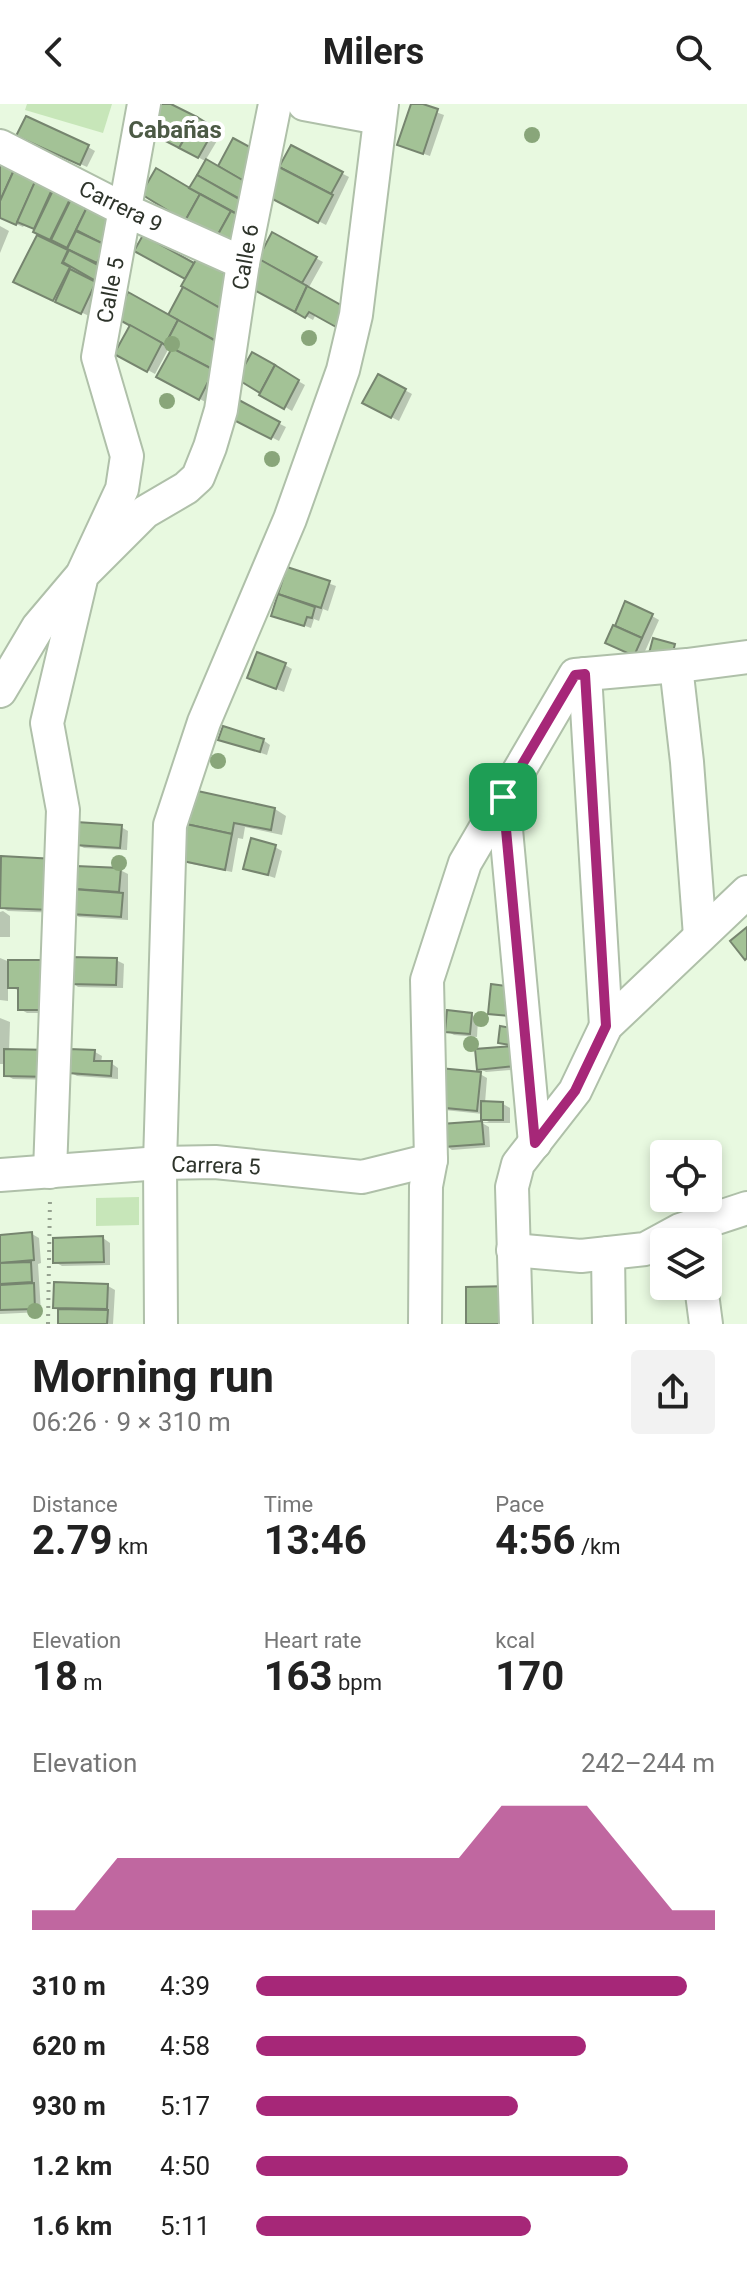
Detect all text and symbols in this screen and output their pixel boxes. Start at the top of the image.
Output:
icon: back [32,30,76,74]
icon: search [671,30,715,74]
text: Milers [323,31,424,73]
district label: Cabañas [128,116,222,144]
street label: Carrera 9 [75,176,166,237]
street label: Calle 6 [227,222,264,292]
street label: Calle 5 [92,255,129,325]
pin [469,763,537,831]
icon: arrive [481,775,525,819]
map controls [650,1140,722,1300]
button: locate [650,1140,722,1212]
street label: Carrera 5 [171,1151,261,1180]
button: layers [650,1228,722,1300]
button: share [631,1350,715,1434]
text: Morning run [32,1351,274,1403]
text: 06:26 · 9 × 310 m [32,1407,231,1437]
text: Distance [32,1492,118,1517]
text: Time [264,1492,313,1517]
text: Pace [495,1492,544,1517]
text: 2.79 [32,1517,112,1564]
text: 13:46 [264,1517,367,1564]
text: 4:56 [495,1517,575,1564]
text: km [112,1534,148,1559]
text: /km [575,1534,620,1559]
text: Elevation [32,1628,121,1653]
text: Heart rate [264,1628,362,1653]
text: kcal [495,1628,535,1653]
text: 18 [32,1653,78,1700]
text: 163 [264,1653,333,1700]
text: 170 [495,1653,564,1700]
text: m [78,1670,103,1695]
text: bpm [333,1670,382,1695]
text: Elevation [32,1748,137,1778]
text: 242–244 m [581,1748,715,1778]
text: 310 m [32,1971,106,2001]
text: 4:39 [160,1971,210,2001]
text: 620 m [32,2031,106,2061]
text: 4:58 [160,2031,210,2061]
text: 930 m [32,2091,106,2121]
text: 5:17 [160,2091,210,2121]
text: 1.2 km [32,2151,112,2181]
text: 4:50 [160,2151,210,2181]
text: 1.6 km [32,2211,112,2241]
text: 5:11 [160,2211,210,2241]

